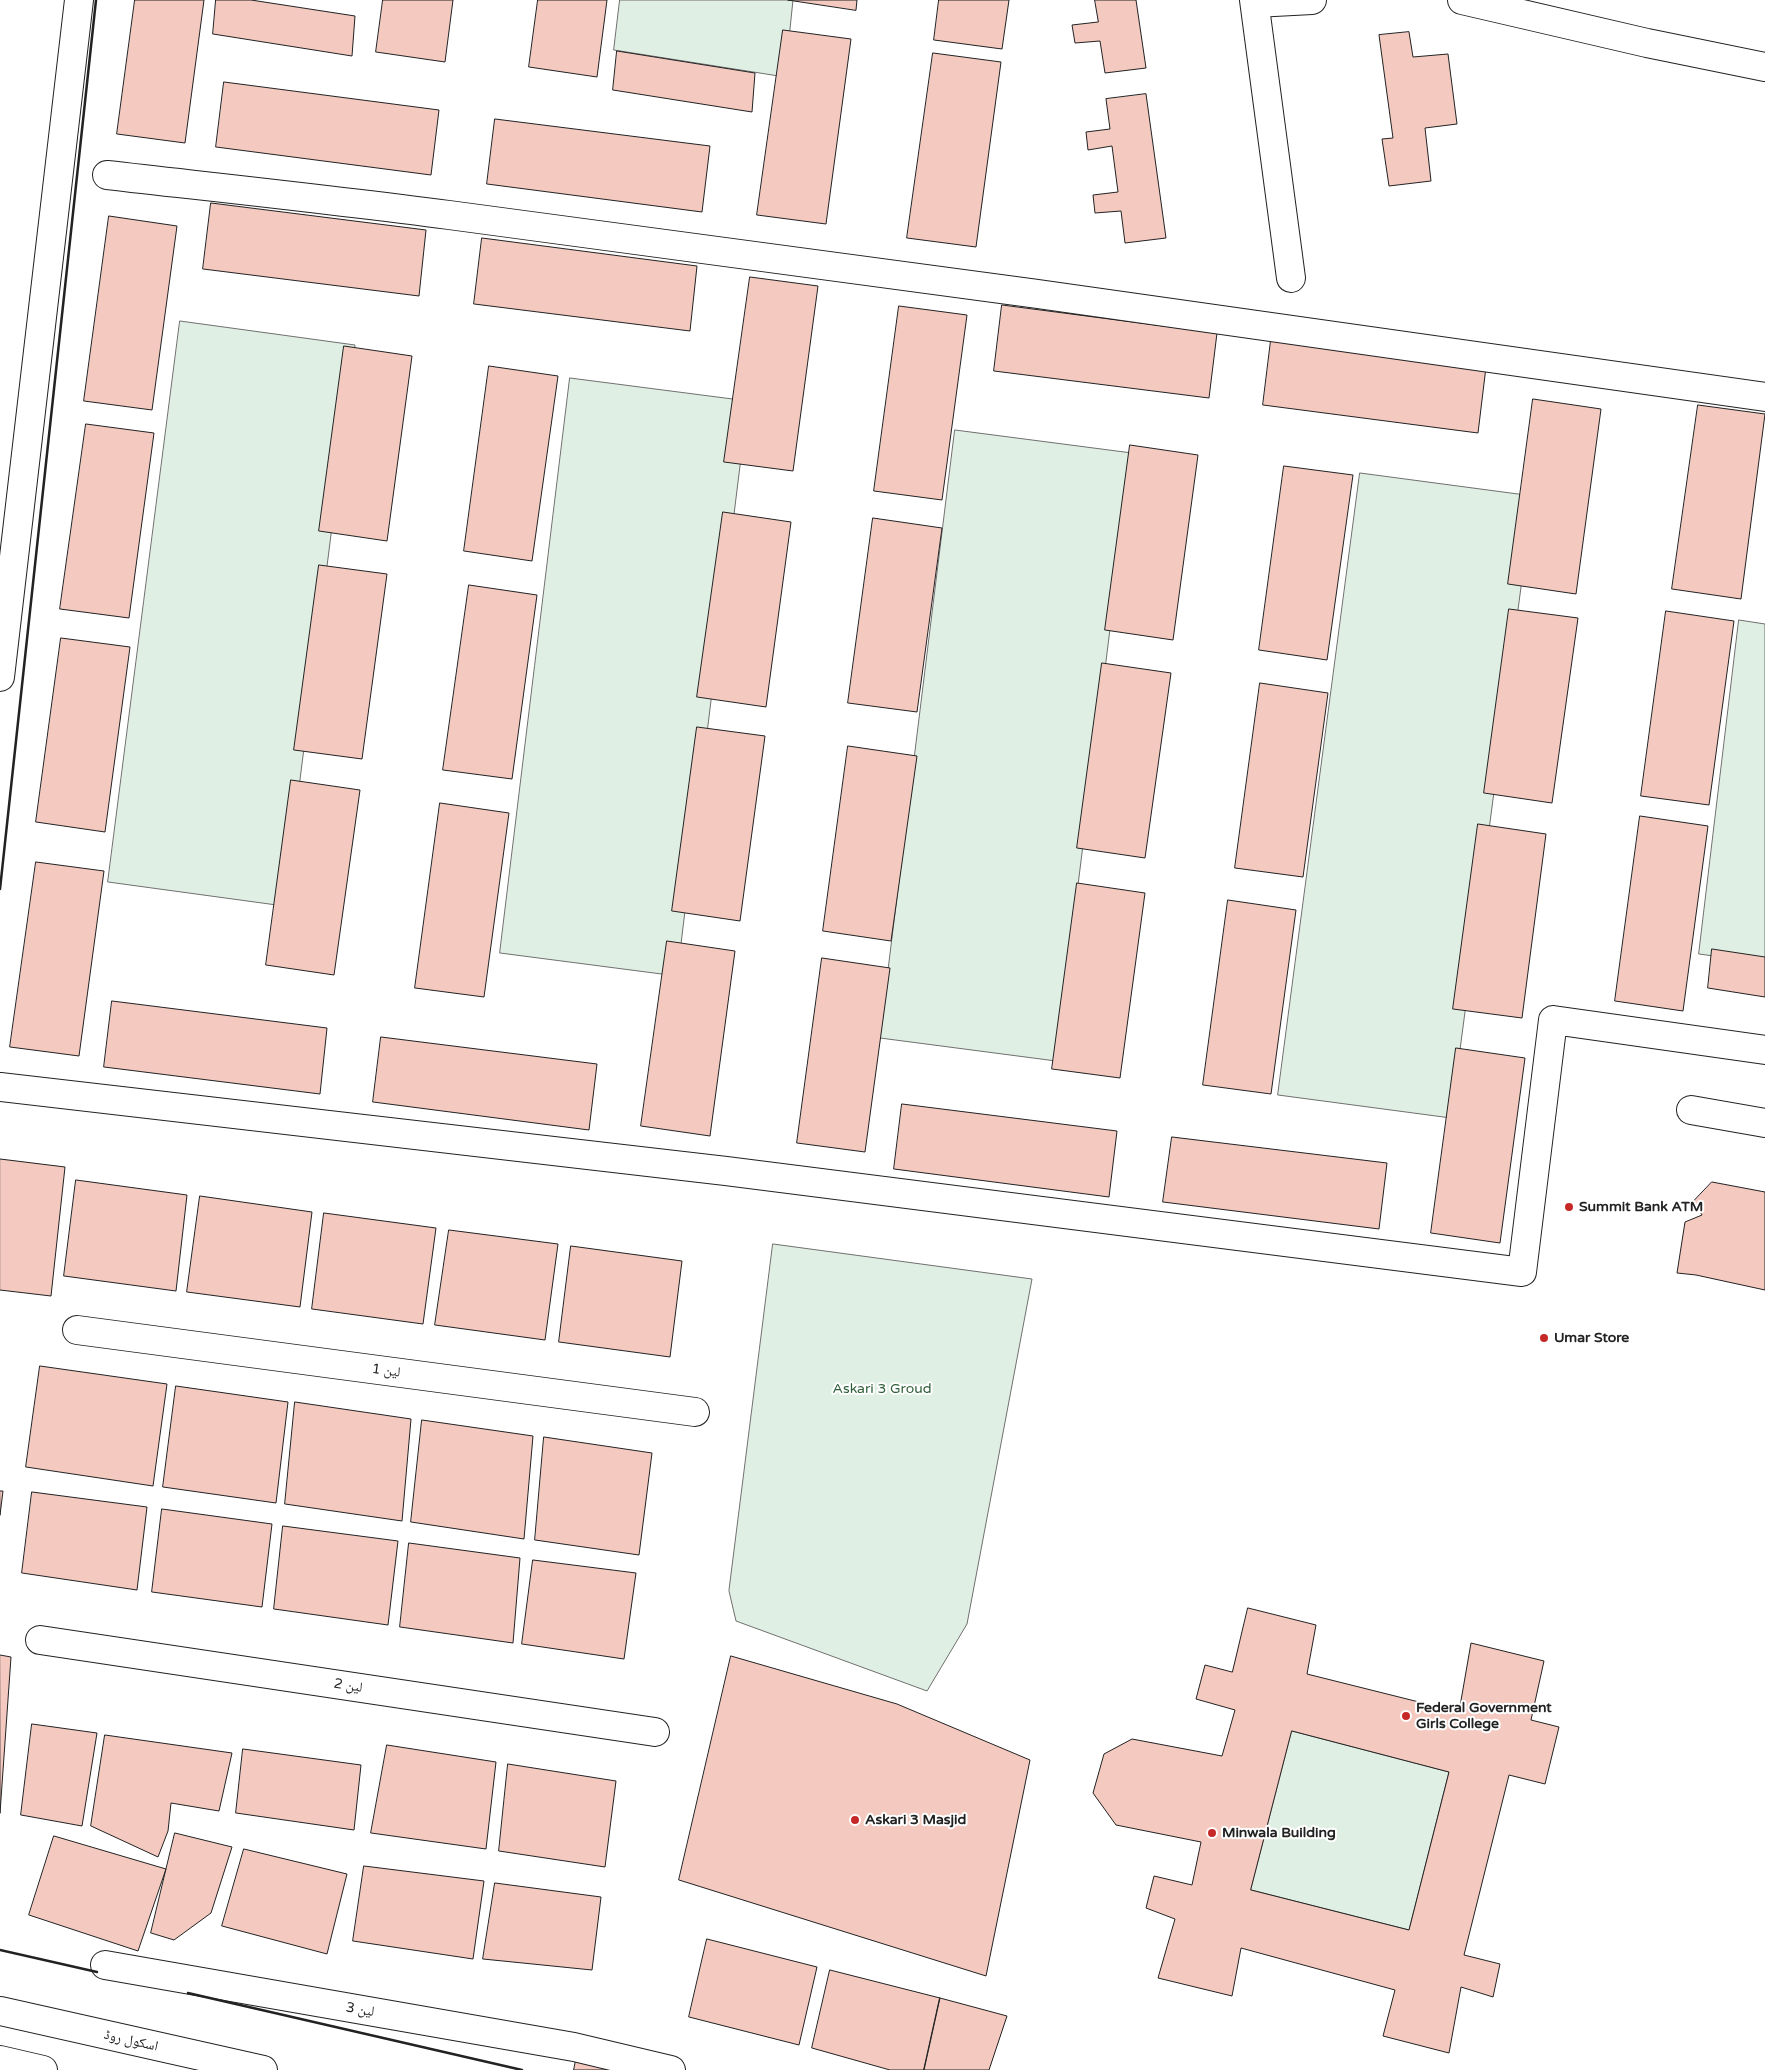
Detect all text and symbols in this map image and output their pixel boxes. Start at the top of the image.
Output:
place label: Summit Bank ATM [1579,1199,1703,1215]
marker: Summit Bank ATM [1563,1201,1575,1213]
place label: Umar Store [1554,1330,1629,1346]
marker: Umar Store [1538,1332,1550,1344]
street label: لین 1 [371,1361,401,1381]
park label: Askari 3 Groud [832,1381,932,1397]
street label: لین 2 [333,1675,363,1697]
place label: Federal Government Girls College [1416,1700,1552,1732]
marker: Federal Government Girls College [1400,1710,1412,1722]
place label: Askari 3 Masjid [865,1812,966,1828]
marker: Askari 3 Masjid [849,1814,861,1826]
place label: Minwala Building [1222,1825,1336,1841]
marker: Minwala Building [1206,1827,1218,1839]
street label: لین 3 [344,1999,376,2021]
street label: اسکول روڈ [102,2027,160,2055]

